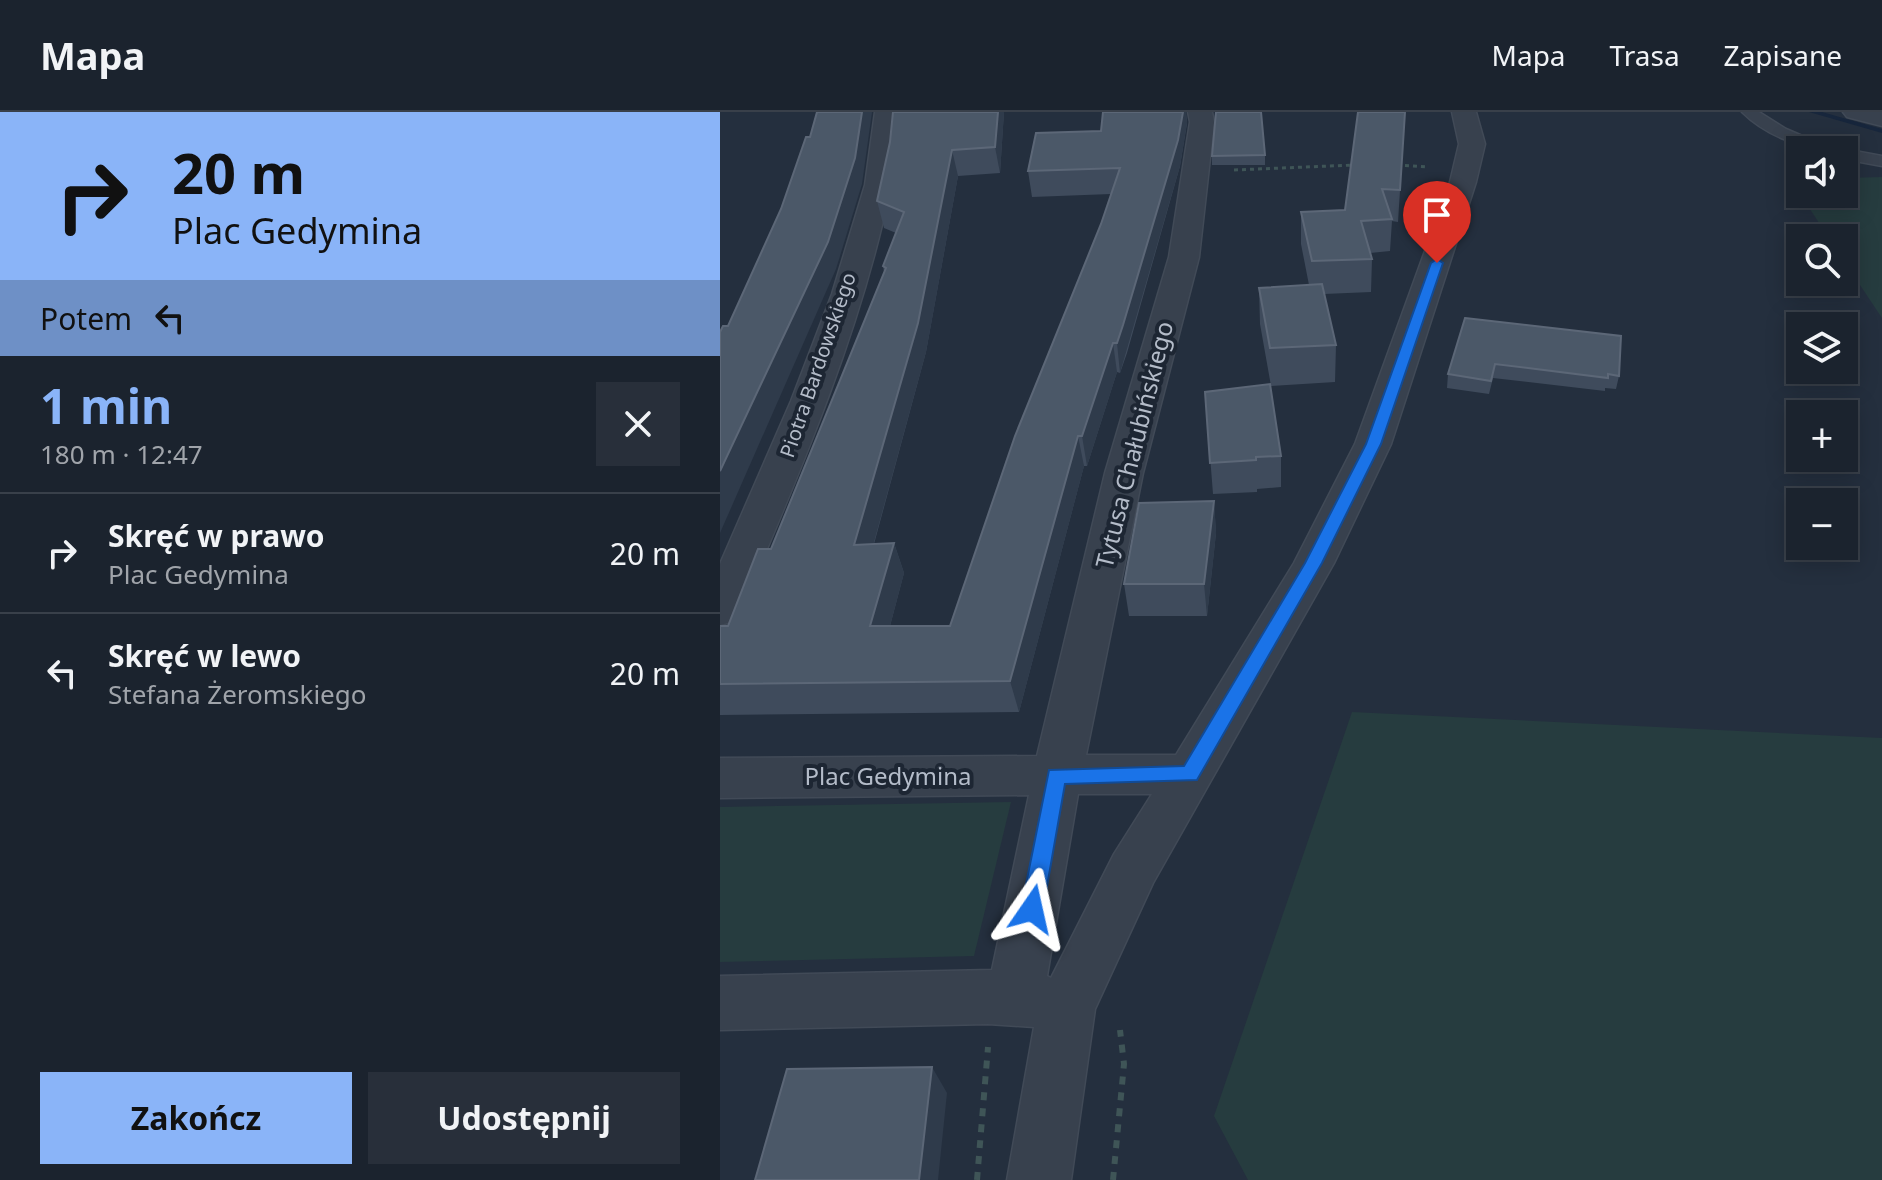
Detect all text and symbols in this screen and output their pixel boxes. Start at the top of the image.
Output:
text: Mapa [40,29,145,81]
text: Mapa [1492,36,1566,74]
text: Trasa [1610,36,1680,74]
text: Zapisane [1724,36,1842,74]
text: 20 m [172,134,305,210]
map controls [1786,136,1858,560]
button: sound [1786,136,1858,208]
icon: right [40,144,144,248]
pin [1403,181,1471,263]
icon: arrive [1415,193,1459,237]
text: Plac Gedymina [172,206,422,255]
button: search [1786,224,1858,296]
street label: Piotra Bardowskiego [773,269,862,461]
icon: left [148,296,192,340]
text: Potem [40,298,132,339]
button: layers [1786,312,1858,384]
street label: Tytusa Chałubińskiego [1087,318,1180,572]
text: 1 min [40,373,172,438]
button: close [596,382,680,466]
button: + [1786,400,1858,472]
text: 180 m · 12:47 [40,436,203,472]
button: − [1786,488,1858,560]
text: Skręć w prawo [108,515,325,556]
icon: right [40,531,84,575]
text: 20 m [610,533,680,574]
text: Plac Gedymina [108,556,289,592]
text: Skręć w lewo [108,635,301,676]
icon: left [40,651,84,695]
text: 20 m [610,653,680,694]
text: Stefana Żeromskiego [108,676,367,712]
street label: Plac Gedymina [805,759,971,792]
position arrow [990,867,1074,951]
button: Zakończ [40,1072,352,1164]
button: Udostępnij [368,1072,680,1164]

